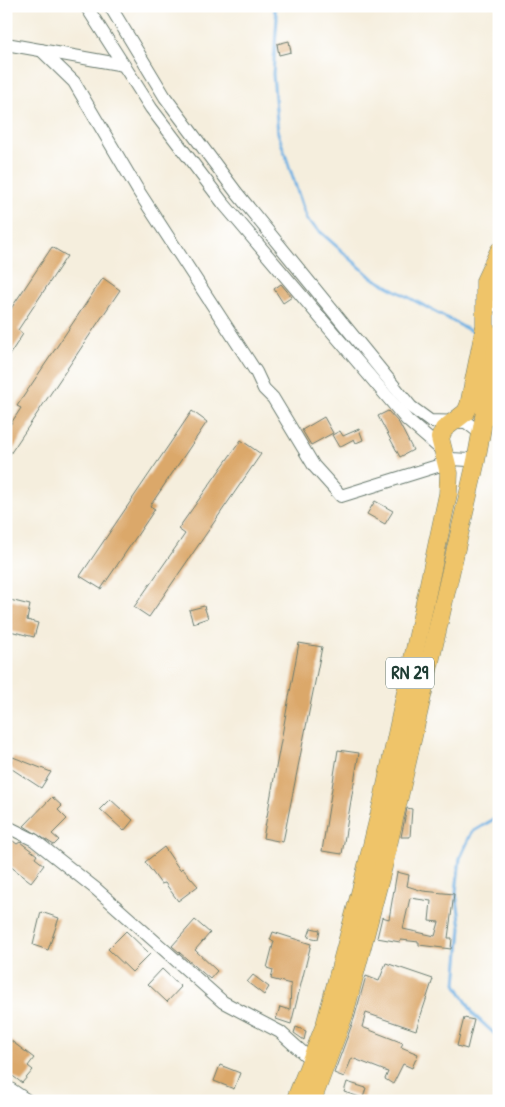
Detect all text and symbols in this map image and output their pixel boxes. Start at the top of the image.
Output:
road number: RN 29 [386,658,434,688]

